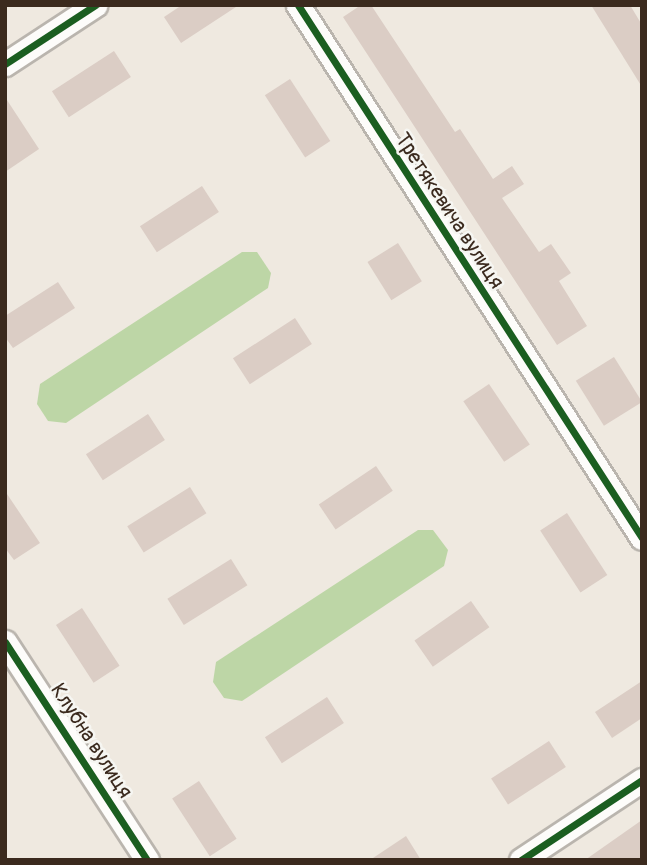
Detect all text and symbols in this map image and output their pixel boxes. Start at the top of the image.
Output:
street label: Третякевича вулиця [389,128,509,294]
street label: Клубна вулиця [45,679,137,803]

